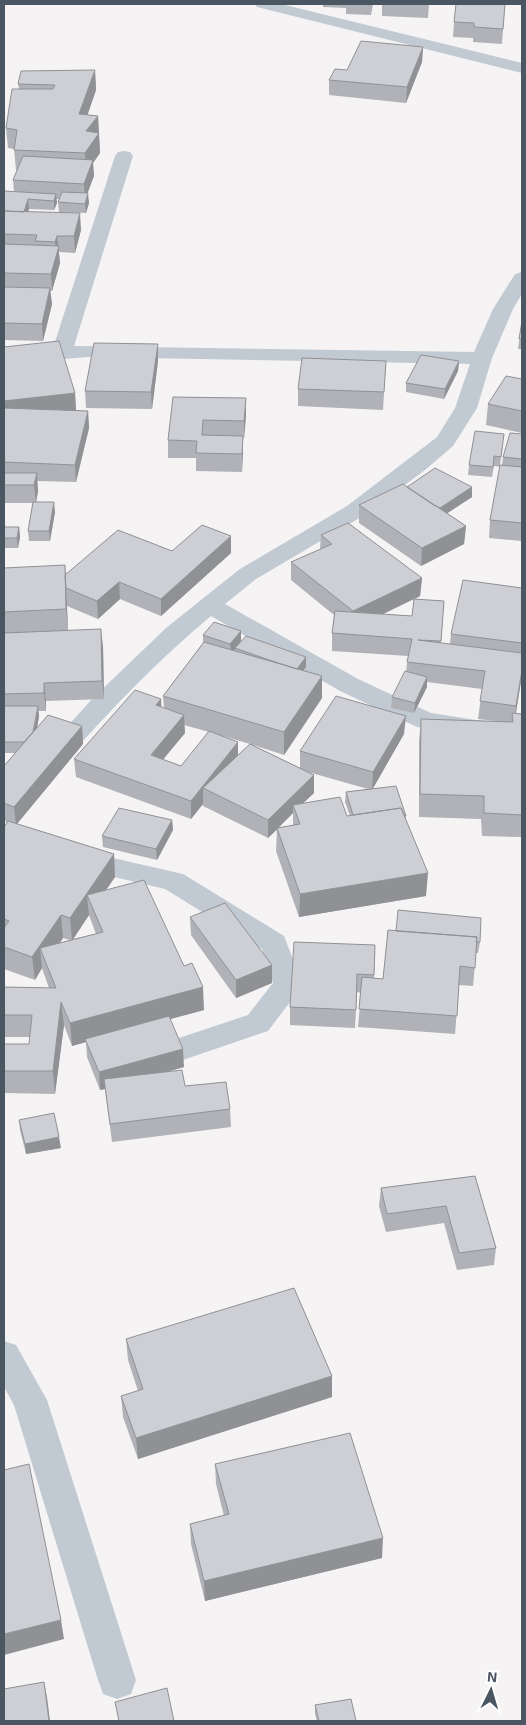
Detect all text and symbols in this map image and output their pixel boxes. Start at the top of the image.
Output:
north arrow [466,1665,516,1715]
text: N [486,1668,498,1685]

